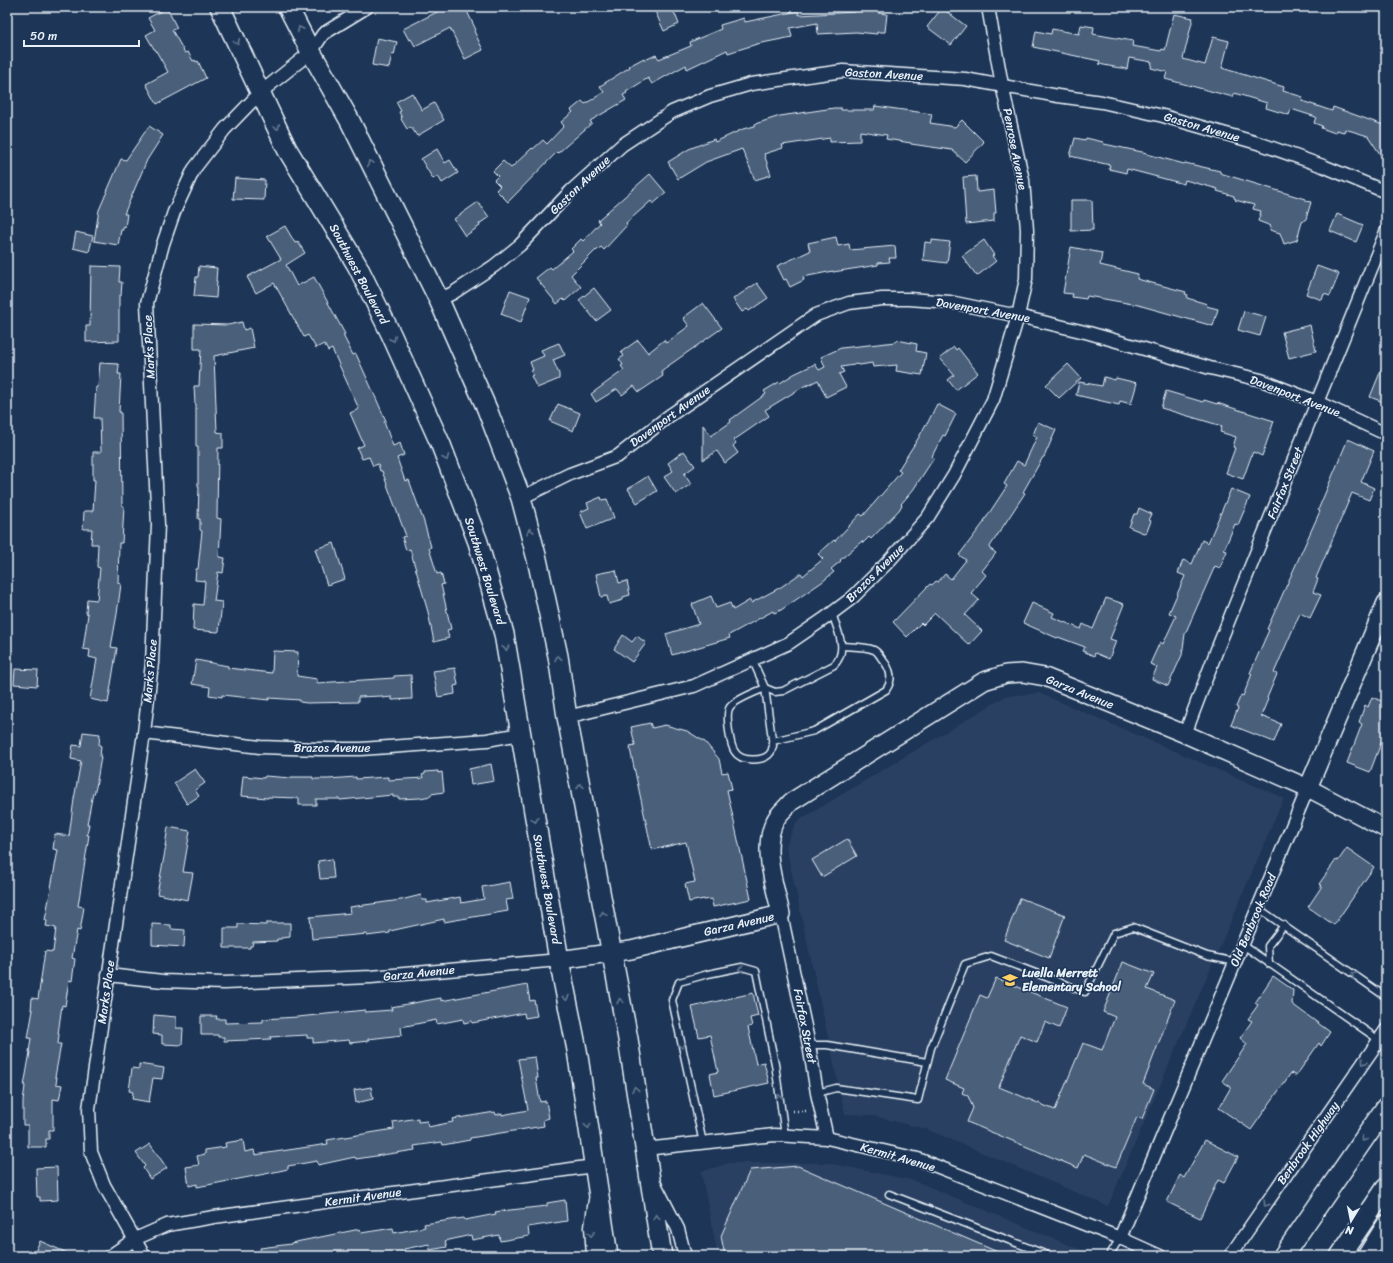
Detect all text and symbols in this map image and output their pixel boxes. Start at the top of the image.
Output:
scale bar [24,22,139,48]
text: 50 m [30,25,57,47]
one-way arrow [297,26,305,34]
one-way arrow [232,38,240,45]
street label: Gaston Avenue [844,61,924,87]
street label: Penrose Avenue [996,106,1034,192]
street label: Gaston Avenue [1161,106,1243,148]
one-way arrow [272,123,280,130]
street label: Gaston Avenue [544,150,616,220]
one-way arrow [368,159,375,167]
street label: Southwest Boulevard [323,220,395,329]
street label: Davenport Avenue [934,291,1032,329]
street label: Marks Place [136,315,162,379]
one-way arrow [388,335,396,343]
street label: Davenport Avenue [1247,369,1344,423]
street label: Davenport Avenue [625,379,715,453]
street label: Fairfax Street [1261,442,1310,522]
one-way arrow [442,454,450,461]
street label: Southwest Boulevard [458,514,512,628]
one-way arrow [526,528,535,535]
street label: Brazos Avenue [840,538,910,608]
street label: Marks Place [136,638,164,704]
one-way arrow [501,645,510,651]
one-way arrow [554,655,563,661]
street label: Garza Avenue [1043,668,1117,716]
street label: Brazos Avenue [294,737,370,759]
one-way arrow [576,783,584,790]
one-way arrow [530,817,539,823]
street label: Southwest Boulevard [526,832,568,947]
street label: Old Benbrook Road [1223,868,1283,970]
street label: Garza Avenue [702,905,776,943]
one-way arrow [600,911,608,917]
street label: Garza Avenue [382,958,456,988]
street label: Marks Place [91,959,121,1025]
place label: Luella Merrett Elementary School [1022,962,1122,998]
one-way arrow [738,965,744,973]
school or university icon: Luella Merrett Elementary School [1001,971,1019,989]
one-way arrow [1351,972,1358,979]
street label: Fairfax Street [787,987,823,1067]
one-way arrow [562,995,570,1001]
one-way arrow [616,998,625,1004]
one-way arrow [678,1043,686,1049]
one-way arrow [1362,1058,1369,1065]
one-way arrow [631,1086,640,1092]
one-way arrow [775,1094,784,1100]
street label: Benbrook Highway [1271,1096,1345,1189]
one-way arrow [583,1123,592,1129]
one-way arrow [1361,1135,1369,1142]
street label: Kermit Avenue [858,1136,938,1178]
street label: Kermit Avenue [323,1181,403,1213]
one-way arrow [1263,1200,1271,1207]
north arrow [1331,1201,1371,1241]
one-way arrow [652,1214,661,1221]
text: N [1344,1220,1356,1241]
one-way arrow [587,1231,596,1237]

